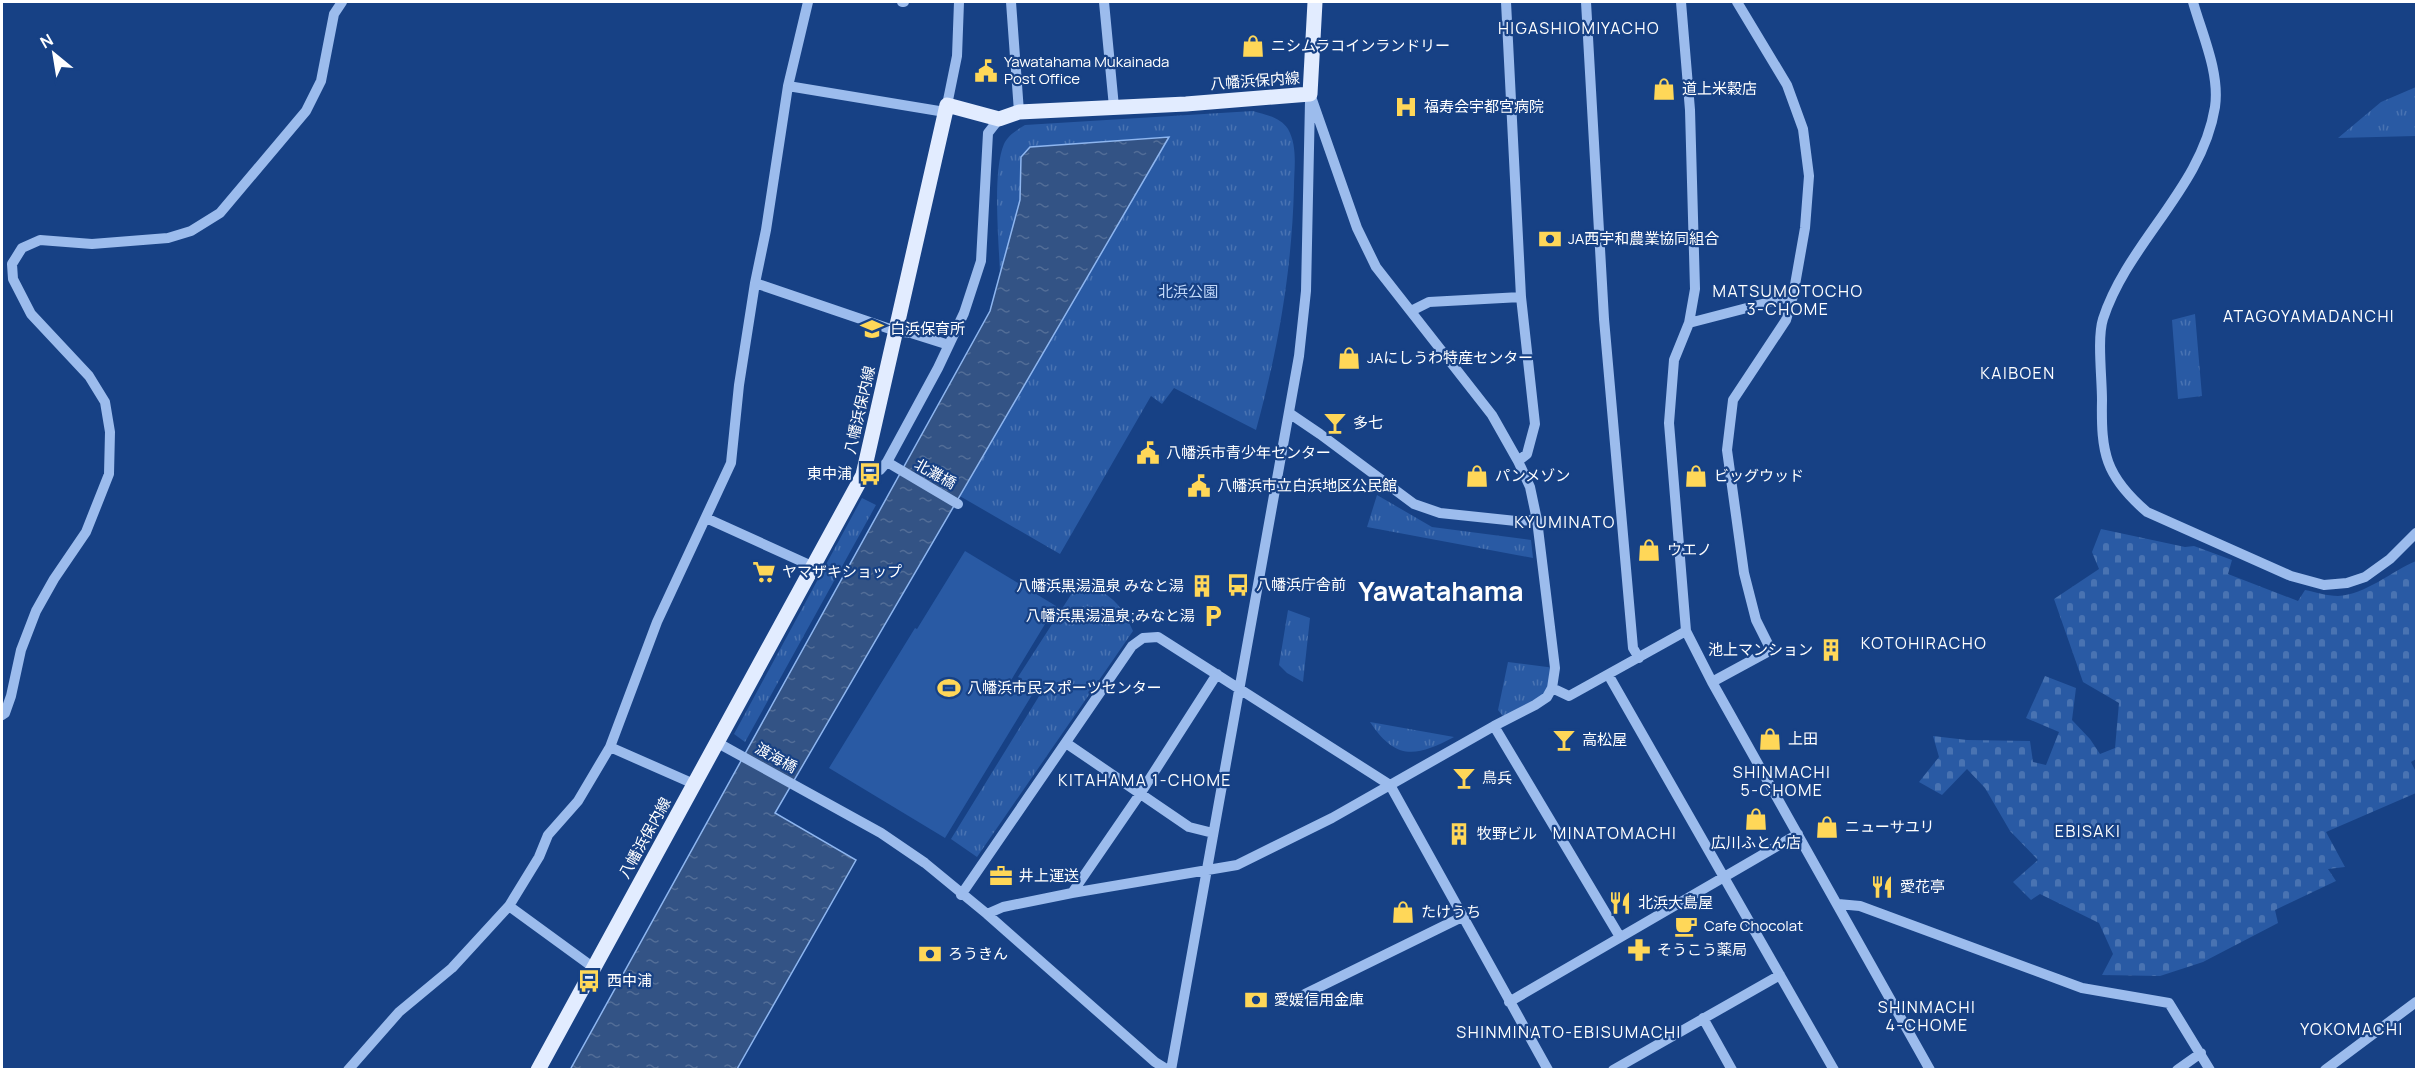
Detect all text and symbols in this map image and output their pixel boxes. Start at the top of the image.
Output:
district label: HIGASHIOMIYACHO [1498,17,1660,39]
north arrow [24,24,84,84]
text: N [36,29,57,53]
shop icon: ニシムラコインランドリー [1240,33,1266,59]
place label: ニシムラコインランドリー [1271,35,1450,56]
place label: Yawatahama Mukainada Post Office [1004,51,1169,89]
public building icon: Yawatahama Mukainada Post Office [973,58,999,84]
street label: 八幡浜保内線 [1209,67,1301,94]
shop icon: 道上米穀店 [1651,76,1677,102]
place label: 道上米穀店 [1682,78,1757,99]
hospital icon: 福寿会宇都宮病院 [1393,94,1419,120]
place label: 福寿会宇都宮病院 [1424,96,1544,117]
bank icon: JA西宇和農業協同組合 [1537,226,1563,252]
place label: JA西宇和農業協同組合 [1568,228,1719,249]
district label: MATSUMOTOCHO 3-CHOME [1712,280,1864,320]
park label: 北浜公園 [1158,281,1218,302]
district label: ATAGOYAMADANCHI [2223,305,2395,327]
school or university icon: 白浜保育所 [859,316,885,342]
place label: 白浜保育所 [890,318,965,339]
shop icon: JAにしうわ特産センター [1336,345,1362,371]
place label: JAにしうわ特産センター [1367,347,1533,368]
district label: KAIBOEN [1980,362,2056,384]
street label: 八幡浜保内線 [839,364,880,456]
bar icon: 多七 [1322,410,1348,436]
place label: 多七 [1353,412,1383,433]
public building icon: 八幡浜市青少年センター [1135,440,1161,466]
place label: 八幡浜市青少年センター [1166,442,1331,463]
street label: 北灘橋 [910,453,960,494]
bus stop icon: 東中浦 [857,461,883,487]
place label: 東中浦 [807,463,852,484]
shop icon: パンメゾン [1464,463,1490,489]
shop icon: ビッグウッド [1683,463,1709,489]
place label: パンメゾン [1495,465,1570,486]
place label: ビッグウッド [1714,465,1804,486]
public building icon: 八幡浜市立白浜地区公民館 [1186,473,1212,499]
place label: 八幡浜市立白浜地区公民館 [1217,475,1397,496]
district label: KYUMINATO [1514,511,1616,533]
shop icon: ウエノ [1636,537,1662,563]
place label: ウエノ [1667,539,1712,560]
supermarket icon: ヤマザキショップ [751,559,777,585]
place label: ヤマザキショップ [782,561,902,582]
bus stop icon: 八幡浜庁舎前 [1225,572,1251,598]
district label: Yawatahama [1358,572,1524,609]
building icon: 八幡浜黒湯温泉 みなと湯 [1189,573,1215,599]
place label: 八幡浜庁舎前 [1256,574,1346,595]
place label: 八幡浜黒湯温泉 みなと湯 [1016,575,1184,596]
parking icon: 八幡浜黒湯温泉;みなと湯 [1200,603,1226,629]
place label: 八幡浜黒湯温泉;みなと湯 [1025,605,1195,626]
district label: KOTOHIRACHO [1861,632,1987,654]
building icon: 池上マンション [1818,637,1844,663]
place label: 池上マンション [1708,639,1813,660]
sports icon: 八幡浜市民スポーツセンター [936,675,962,701]
place label: 八幡浜市民スポーツセンター [967,677,1162,698]
shop icon: 上田 [1757,726,1783,752]
bar icon: 高松屋 [1551,727,1577,753]
place label: 上田 [1788,728,1818,749]
place label: 高松屋 [1582,729,1627,750]
street label: 渡海橋 [751,737,801,778]
district label: SHINMACHI 5-CHOME [1733,761,1831,801]
bar icon: 鳥兵 [1451,765,1477,791]
place label: 鳥兵 [1482,767,1512,788]
district label: KITAHAMA 1-CHOME [1058,769,1232,791]
street label: 八幡浜保内線 [614,793,676,882]
shop icon: 広川ふとん店 [1743,806,1769,832]
shop icon: ニューサユリ [1814,814,1840,840]
place label: ニューサユリ [1845,816,1935,837]
district label: EBISAKI [2055,820,2121,842]
building icon: 牧野ビル [1446,821,1472,847]
district label: MINATOMACHI [1553,822,1677,844]
place label: 牧野ビル [1477,823,1537,844]
place label: 広川ふとん店 [1711,832,1801,853]
office icon: 井上運送 [988,863,1014,889]
place label: 井上運送 [1019,865,1079,886]
restaurant icon: 愛花亭 [1869,874,1895,900]
place label: 愛花亭 [1900,876,1945,897]
restaurant icon: 北浜大島屋 [1607,890,1633,916]
place label: 北浜大島屋 [1638,892,1713,913]
shop icon: たけうち [1390,899,1416,925]
place label: たけうち [1421,901,1481,922]
cafe icon: Cafe Chocolat [1673,913,1699,939]
place label: Cafe Chocolat [1704,915,1803,936]
pharmacy icon: そうこう薬局 [1626,937,1652,963]
place label: そうこう薬局 [1657,939,1747,960]
bank icon: ろうきん [917,941,943,967]
place label: ろうきん [948,943,1008,964]
bus stop icon: 西中浦 [576,968,602,994]
place label: 西中浦 [607,970,652,991]
bank icon: 愛媛信用金庫 [1243,987,1269,1013]
place label: 愛媛信用金庫 [1274,989,1364,1010]
district label: SHINMACHI 4-CHOME [1878,996,1976,1036]
district label: YOKOMACHI [2300,1018,2404,1040]
district label: SHINMINATO-EBISUMACHI [1456,1021,1682,1043]

